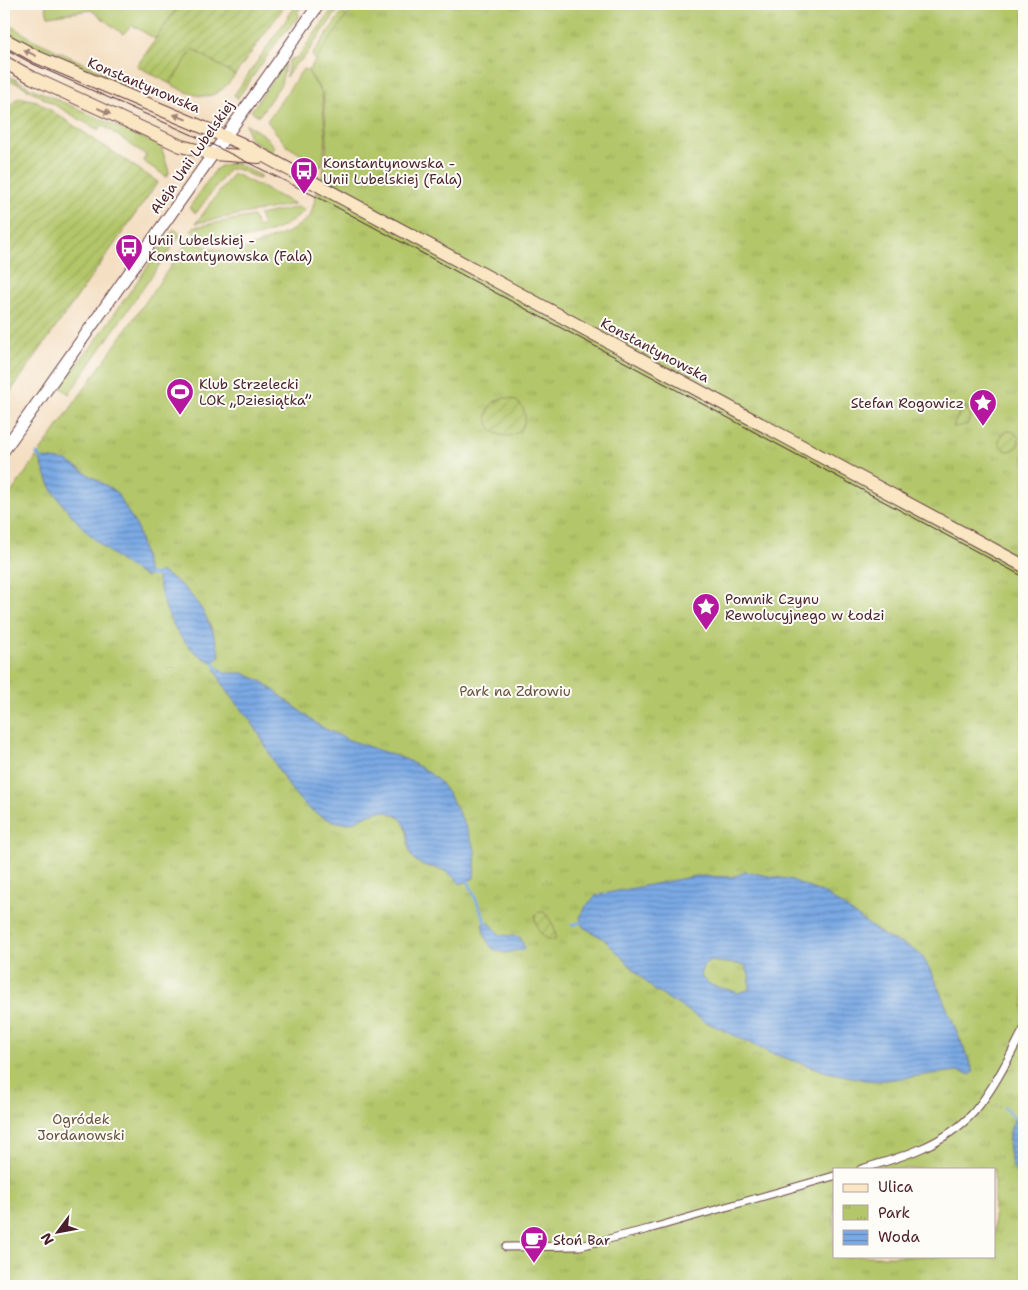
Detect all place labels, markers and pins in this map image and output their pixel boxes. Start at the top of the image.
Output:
place label: Konstantynowska - Unii Lubelskiej (Fala) [323,154,462,188]
bus stop icon: Konstantynowska - Unii Lubelskiej (Fala) [289,156,319,195]
place label: Unii Lubelskiej - Konstantynowska (Fala) [148,231,312,265]
bus stop icon: Unii Lubelskiej - Konstantynowska (Fala) [114,233,144,272]
place label: Klub Strzelecki LOK „Dziesiątka” [199,375,311,409]
sports icon: Klub Strzelecki LOK „Dziesiątka” [165,377,195,416]
place icon: Stefan Rogowicz [968,388,998,427]
place label: Stefan Rogowicz [851,394,964,412]
place label: Pomnik Czynu Rewolucyjnego w Łodzi [725,590,884,624]
place icon: Pomnik Czynu Rewolucyjnego w Łodzi [691,592,721,631]
cafe icon: Słoń Bar [519,1225,549,1264]
place label: Słoń Bar [553,1231,611,1249]

